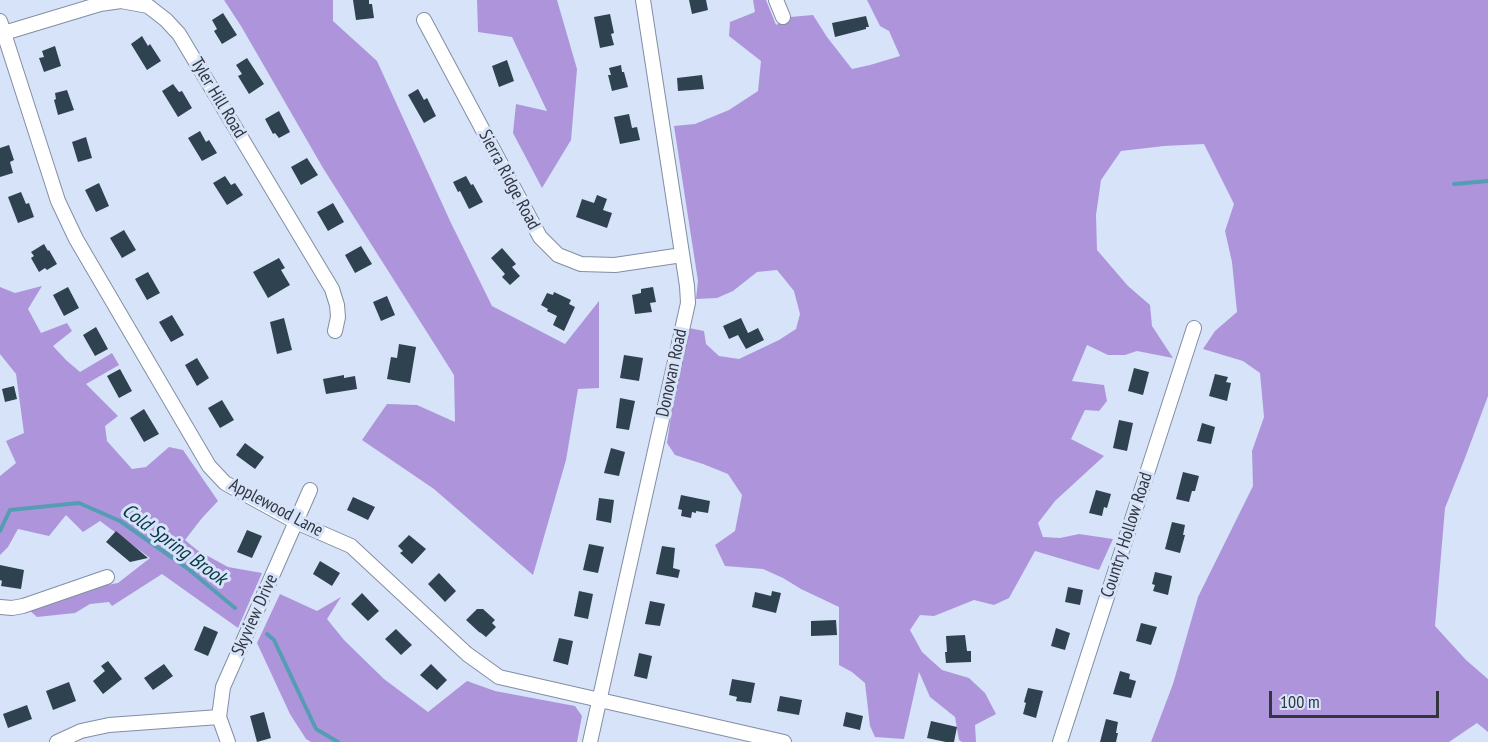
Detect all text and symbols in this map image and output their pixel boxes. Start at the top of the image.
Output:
street label: Tyler Hill Road [186,54,250,142]
street label: Sierra Ridge Road [474,126,544,234]
street label: Donovan Road [652,327,692,419]
street label: Country Hollow Road [1097,470,1157,600]
street label: Applewood Lane [225,474,327,542]
water label: Cold Spring Brook [117,499,231,591]
street label: Skyview Drive [227,571,283,659]
scale bar [1272,679,1442,717]
text: 100 m [1280,690,1320,713]

